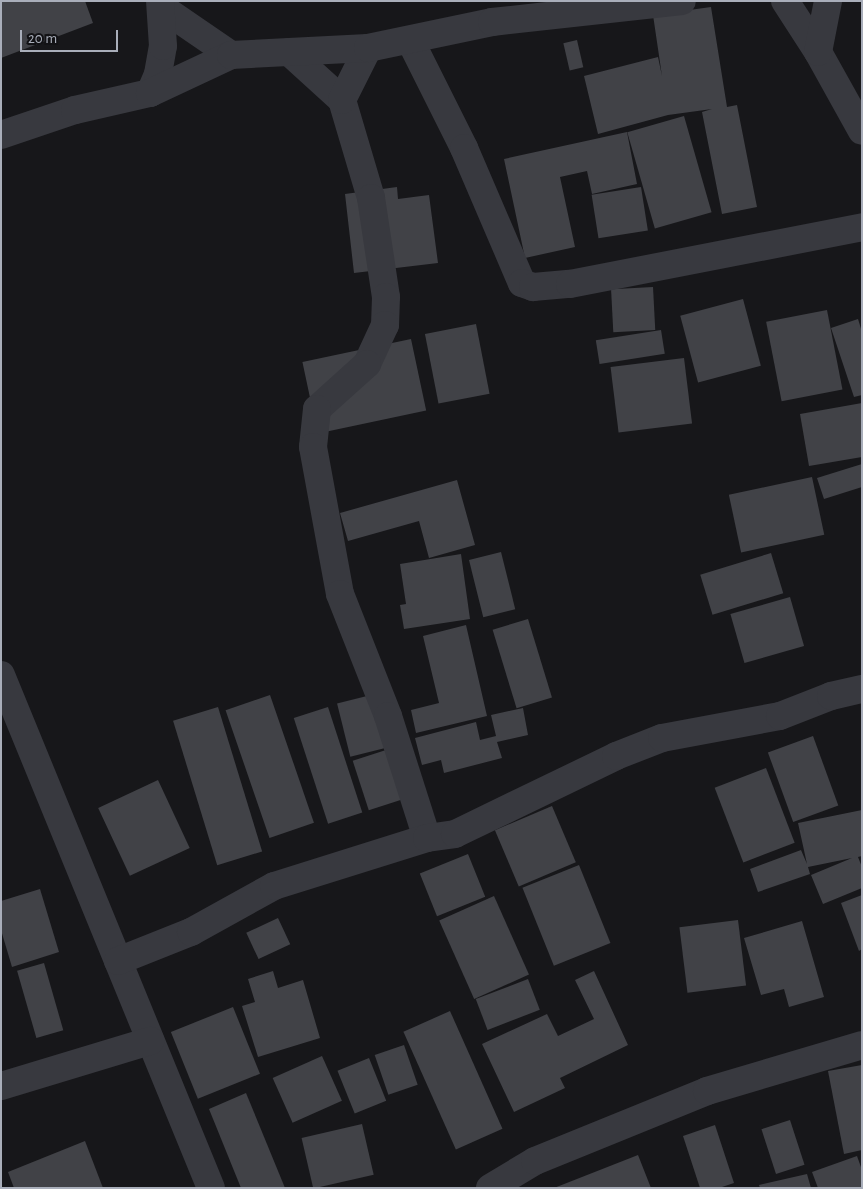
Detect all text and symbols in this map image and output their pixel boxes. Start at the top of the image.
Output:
scale bar [22,20,120,52]
text: 20 m [28,31,57,46]

